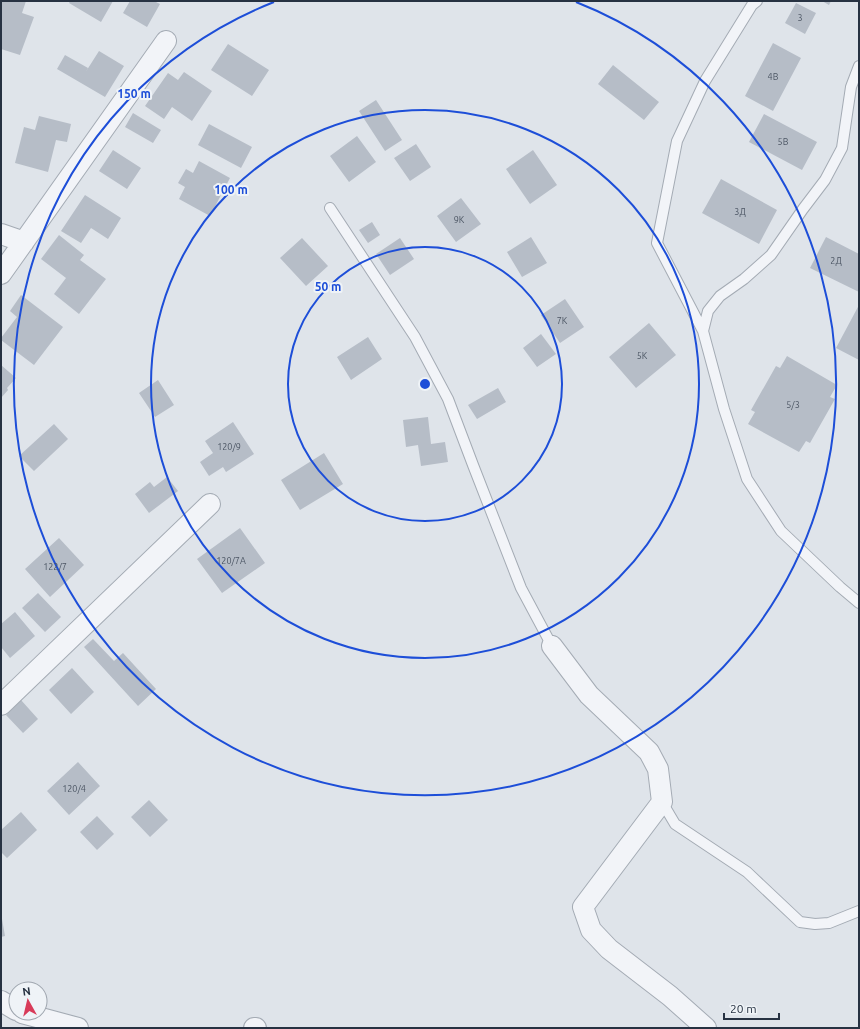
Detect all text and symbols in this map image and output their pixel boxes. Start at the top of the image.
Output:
house number: 3 [797,13,803,23]
house number: 4В [768,72,779,82]
text: 150 m [117,87,151,100]
house number: 5В [778,137,789,147]
text: 100 m [214,183,248,196]
house number: 3Д [734,207,746,217]
house number: 9К [454,215,465,225]
house number: 2Д [830,256,842,266]
text: 50 m [315,280,341,293]
house number: 7К [557,316,568,326]
house number: 5К [637,351,648,361]
centre of rings [418,377,432,391]
house number: 5/3 [786,400,800,410]
house number: 120/9 [217,442,241,452]
house number: 120/7А [216,556,246,566]
house number: 122/7 [43,562,67,572]
house number: 120/4 [62,784,86,794]
north arrow [8,981,48,1021]
text: N [22,985,32,998]
scale bar [724,995,779,1021]
text: 20 m [730,1002,757,1015]

